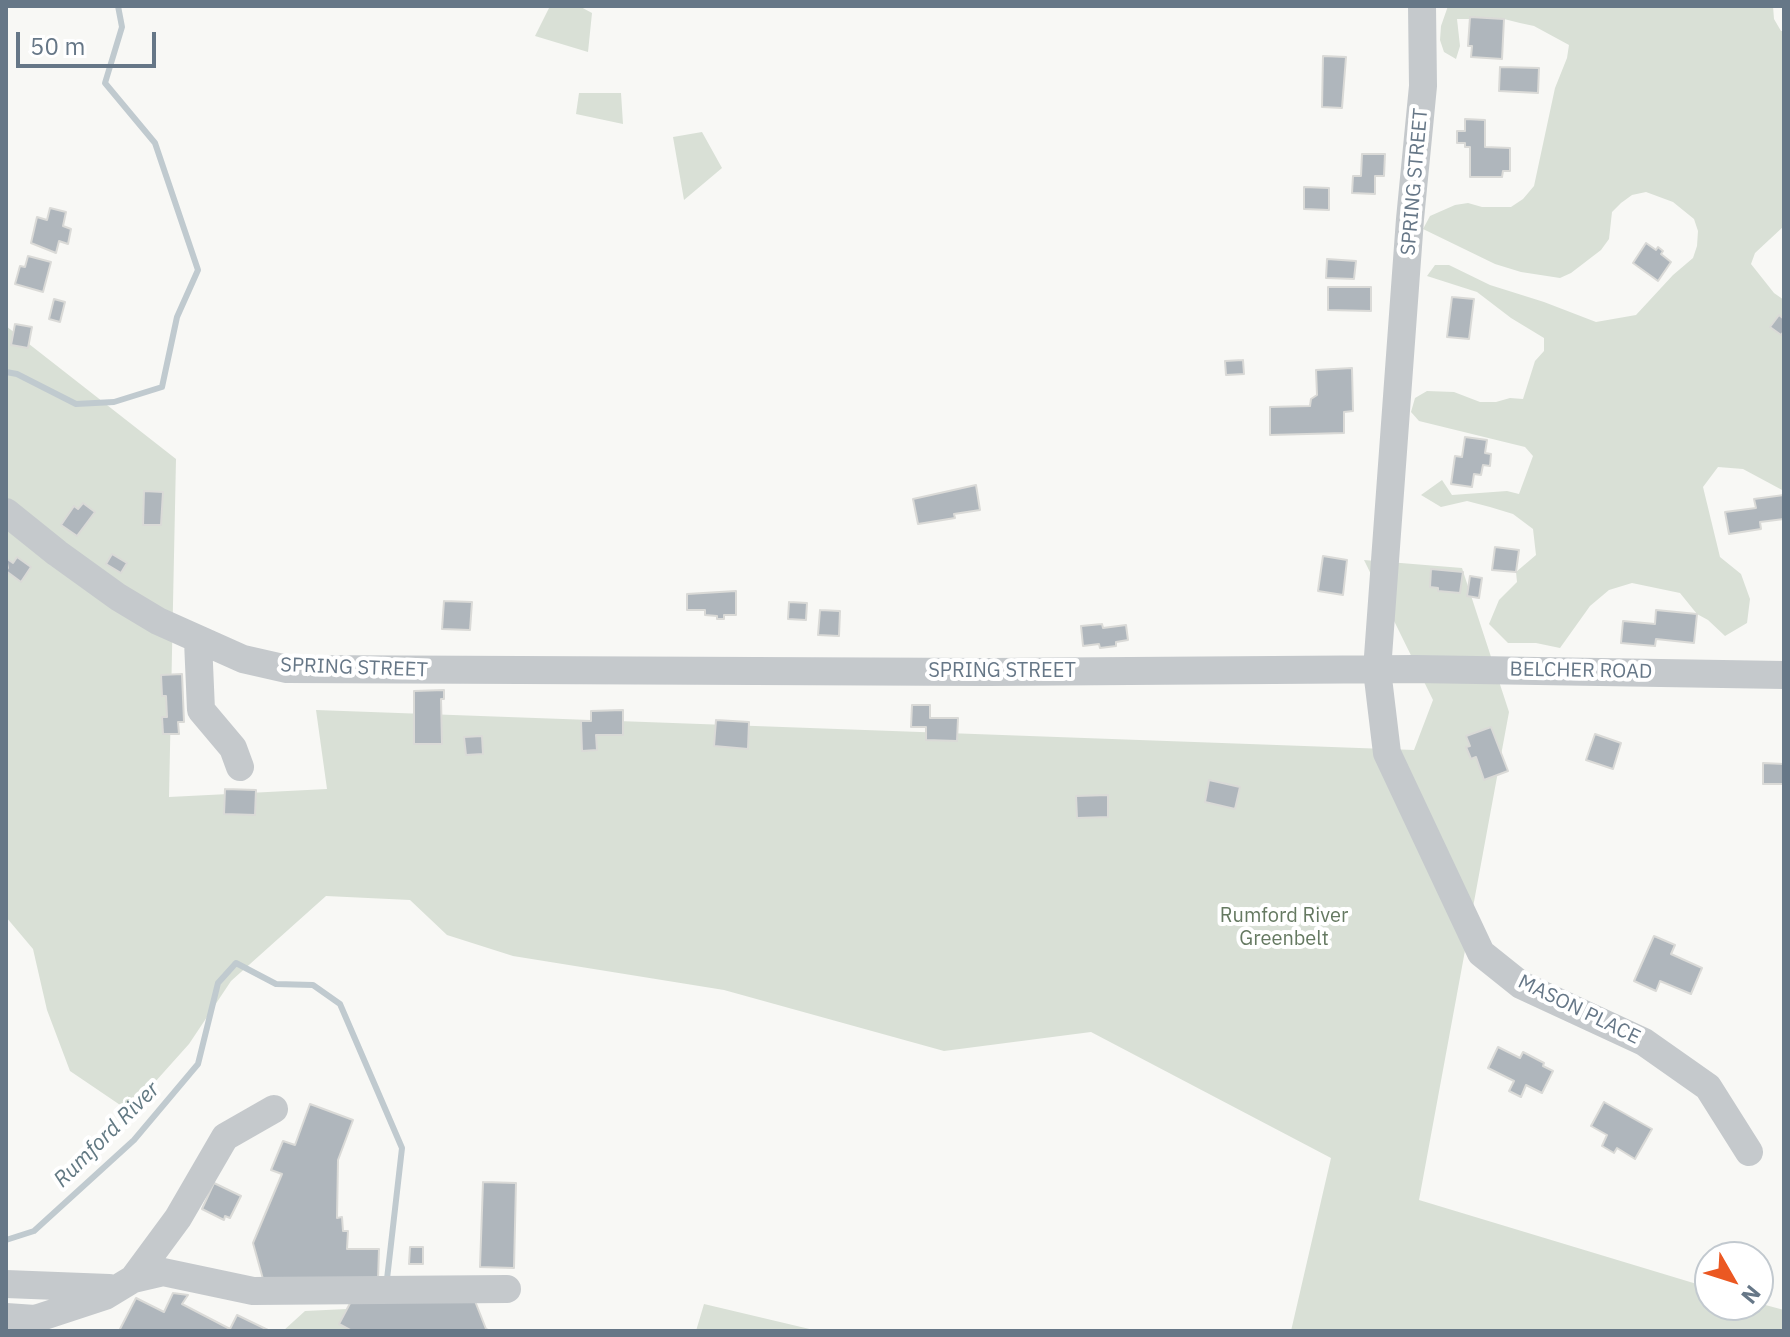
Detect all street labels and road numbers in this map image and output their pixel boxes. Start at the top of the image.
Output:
street label: SPRING STREET [1397,107,1433,257]
street label: SPRING STREET [280,653,428,683]
street label: BELCHER ROAD [1510,658,1652,684]
street label: SPRING STREET [928,659,1076,683]
street label: MASON PLACE [1514,970,1644,1050]

